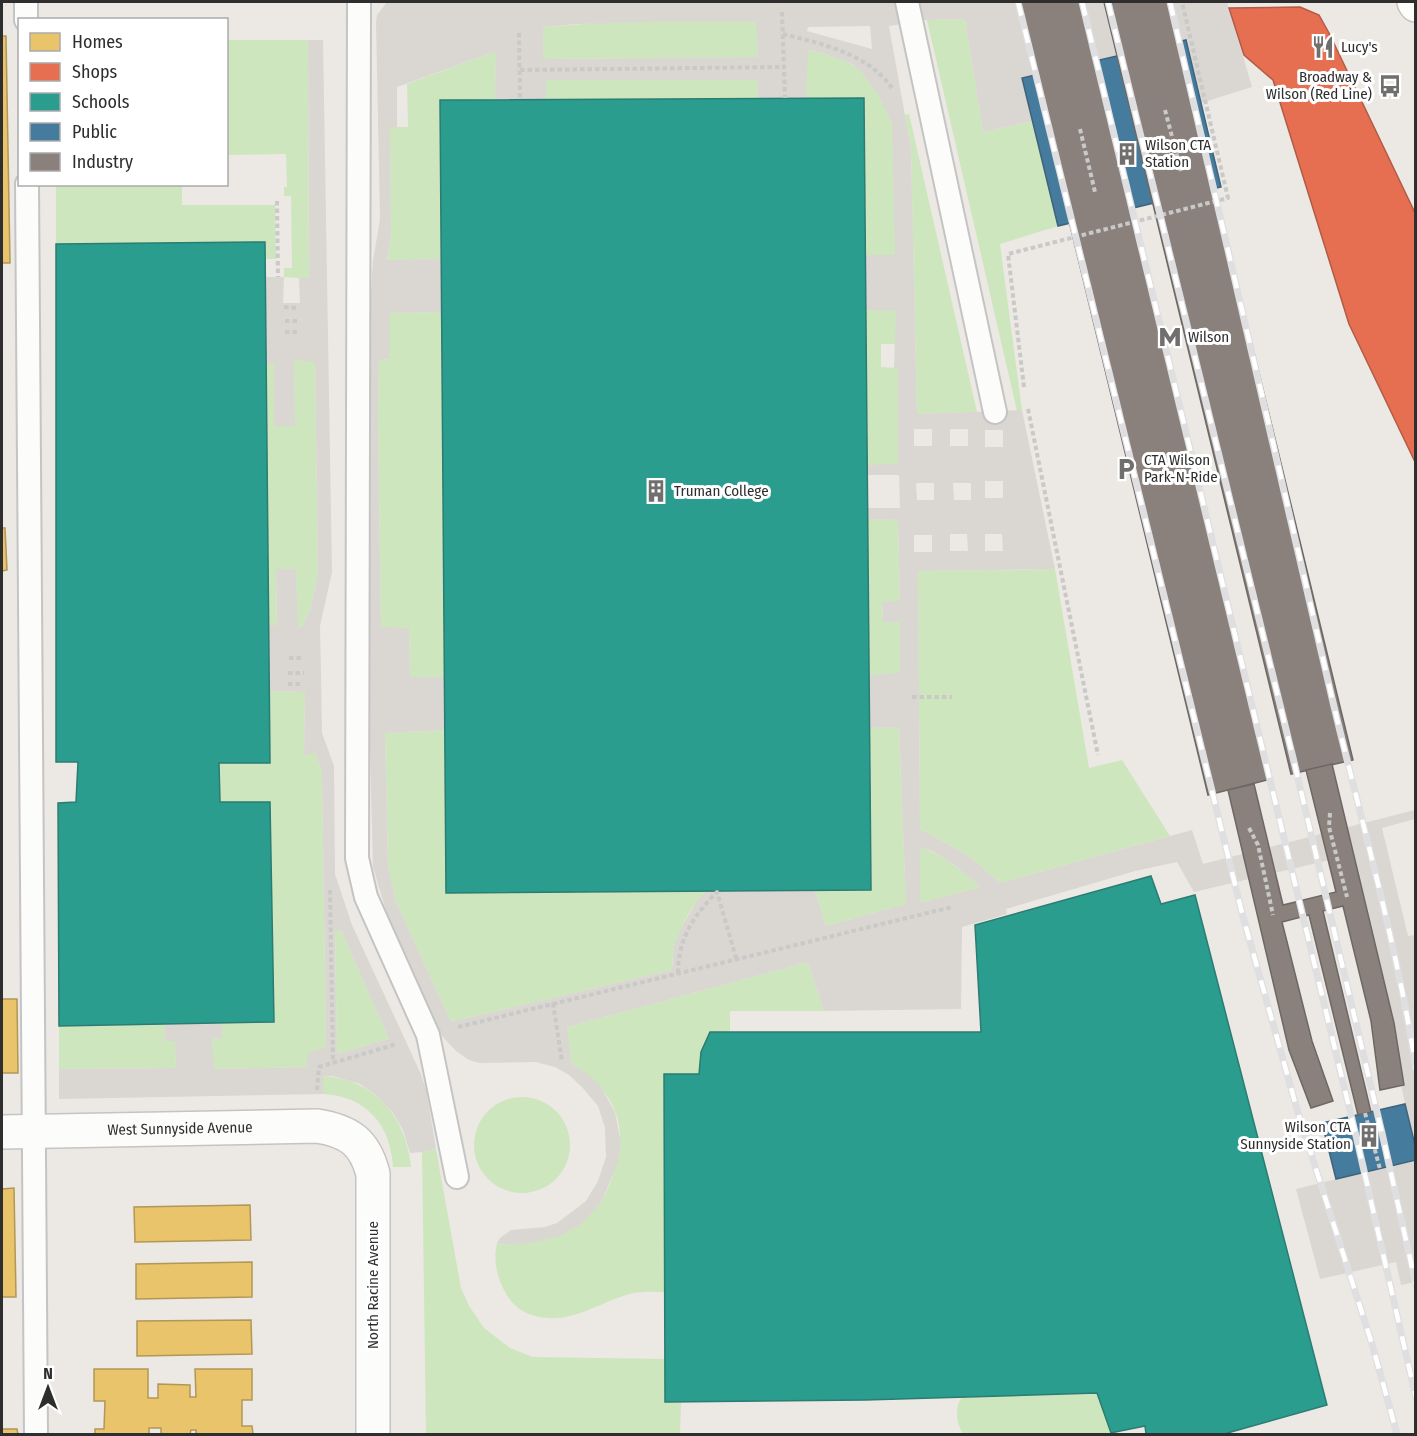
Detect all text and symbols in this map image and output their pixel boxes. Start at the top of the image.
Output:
legend [18,18,228,186]
text: Homes [72,31,123,53]
restaurant icon: Lucy's [1310,34,1336,60]
place label: Lucy's [1341,38,1378,56]
text: Shops [72,61,117,83]
place label: Broadway & Wilson (Red Line) [1266,68,1372,103]
bus stop icon: Broadway & Wilson (Red Line) [1377,73,1403,99]
text: Schools [72,91,130,113]
text: Public [72,121,117,143]
place label: Wilson CTA Station [1145,136,1211,171]
building icon: Wilson CTA Station [1114,141,1140,167]
text: Industry [72,151,133,173]
metro station icon: Wilson [1157,324,1183,350]
place label: Wilson [1188,328,1229,346]
place label: CTA Wilson Park-N-Ride [1144,451,1218,486]
parking icon: CTA Wilson Park-N-Ride [1113,456,1139,482]
building icon: Truman College [643,478,669,504]
place label: Truman College [674,482,769,500]
street label: West Sunnyside Avenue [107,1118,253,1139]
place label: Wilson CTA Sunnyside Station [1240,1118,1351,1153]
building icon: Wilson CTA Sunnyside Station [1356,1123,1382,1149]
street label: North Racine Avenue [364,1221,382,1349]
north arrow [18,1358,78,1418]
text: N [43,1364,53,1383]

